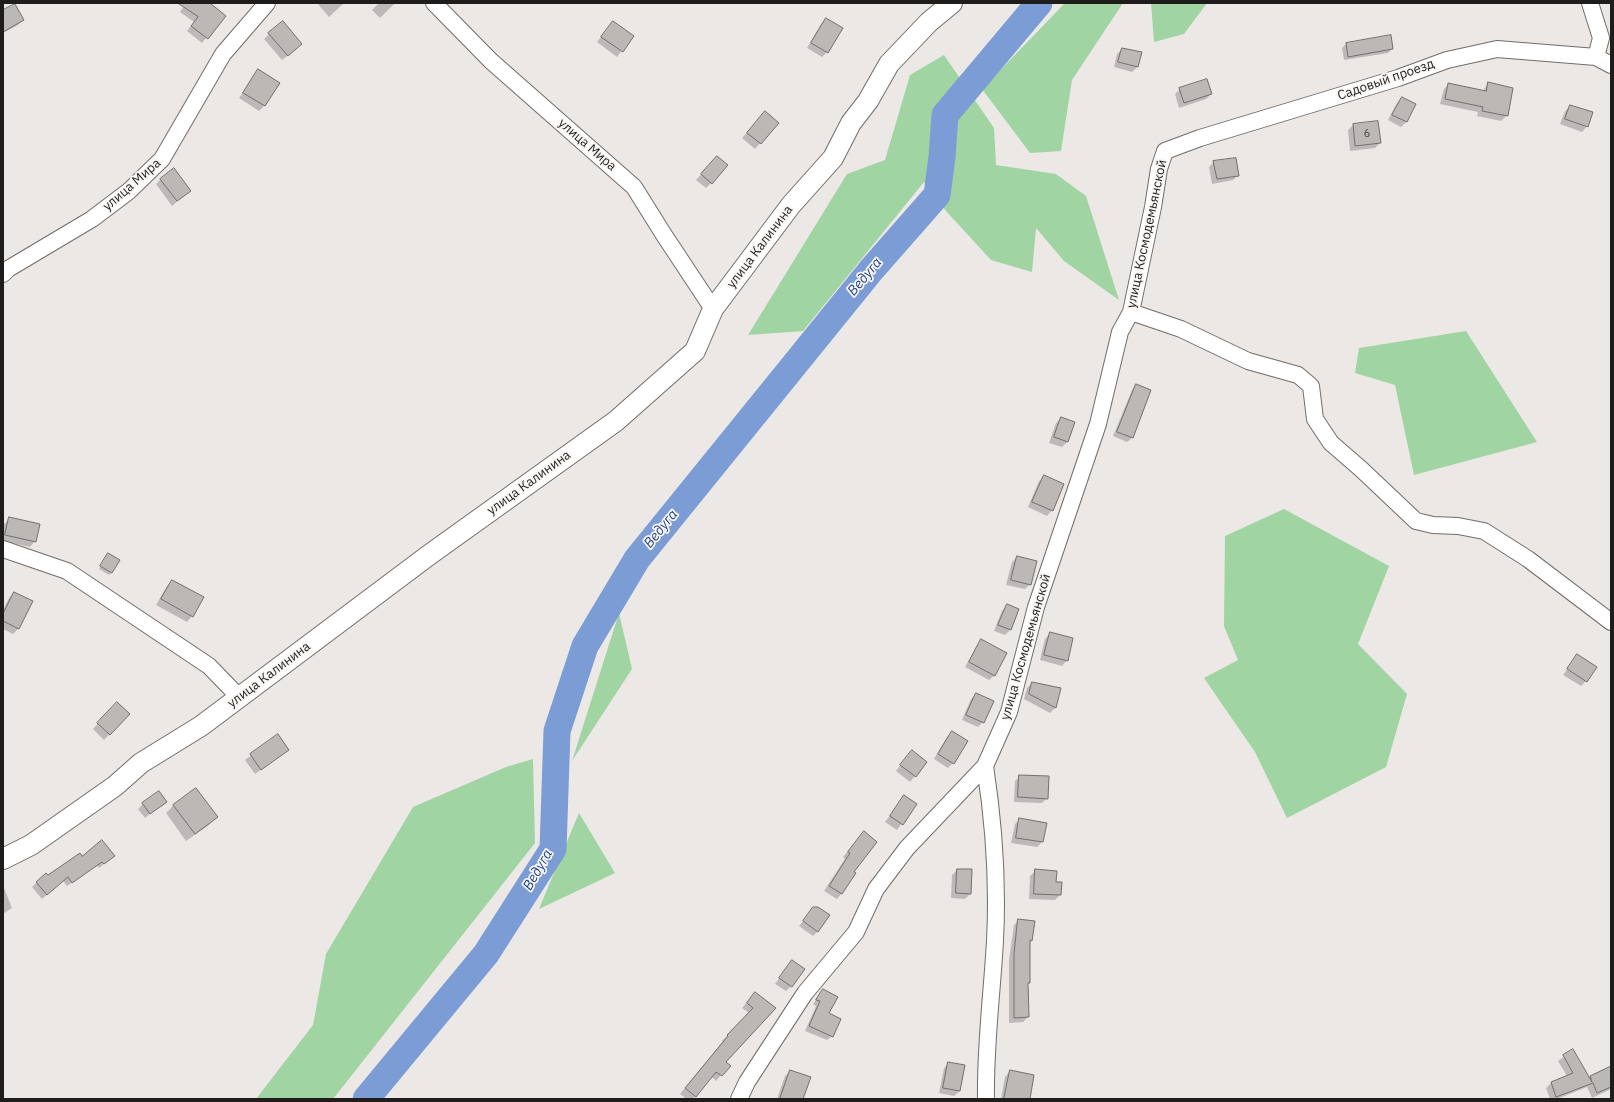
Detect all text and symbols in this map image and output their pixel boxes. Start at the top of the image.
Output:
street label: Садовый проезд [1336,56,1436,104]
street label: улица Мира [555,116,619,174]
house number: 6 [1364,127,1370,141]
street label: улица Мира [100,156,164,214]
street label: улица Космодемьянской [1124,158,1170,310]
street label: улица Калинина [724,203,796,291]
water label: Ведуга [844,255,886,299]
street label: улица Калинина [484,447,574,519]
water label: Ведуга [641,506,681,552]
street label: улица Космодемьянской [998,572,1054,722]
street label: улица Калинина [225,639,313,711]
water label: Ведуга [520,847,556,893]

